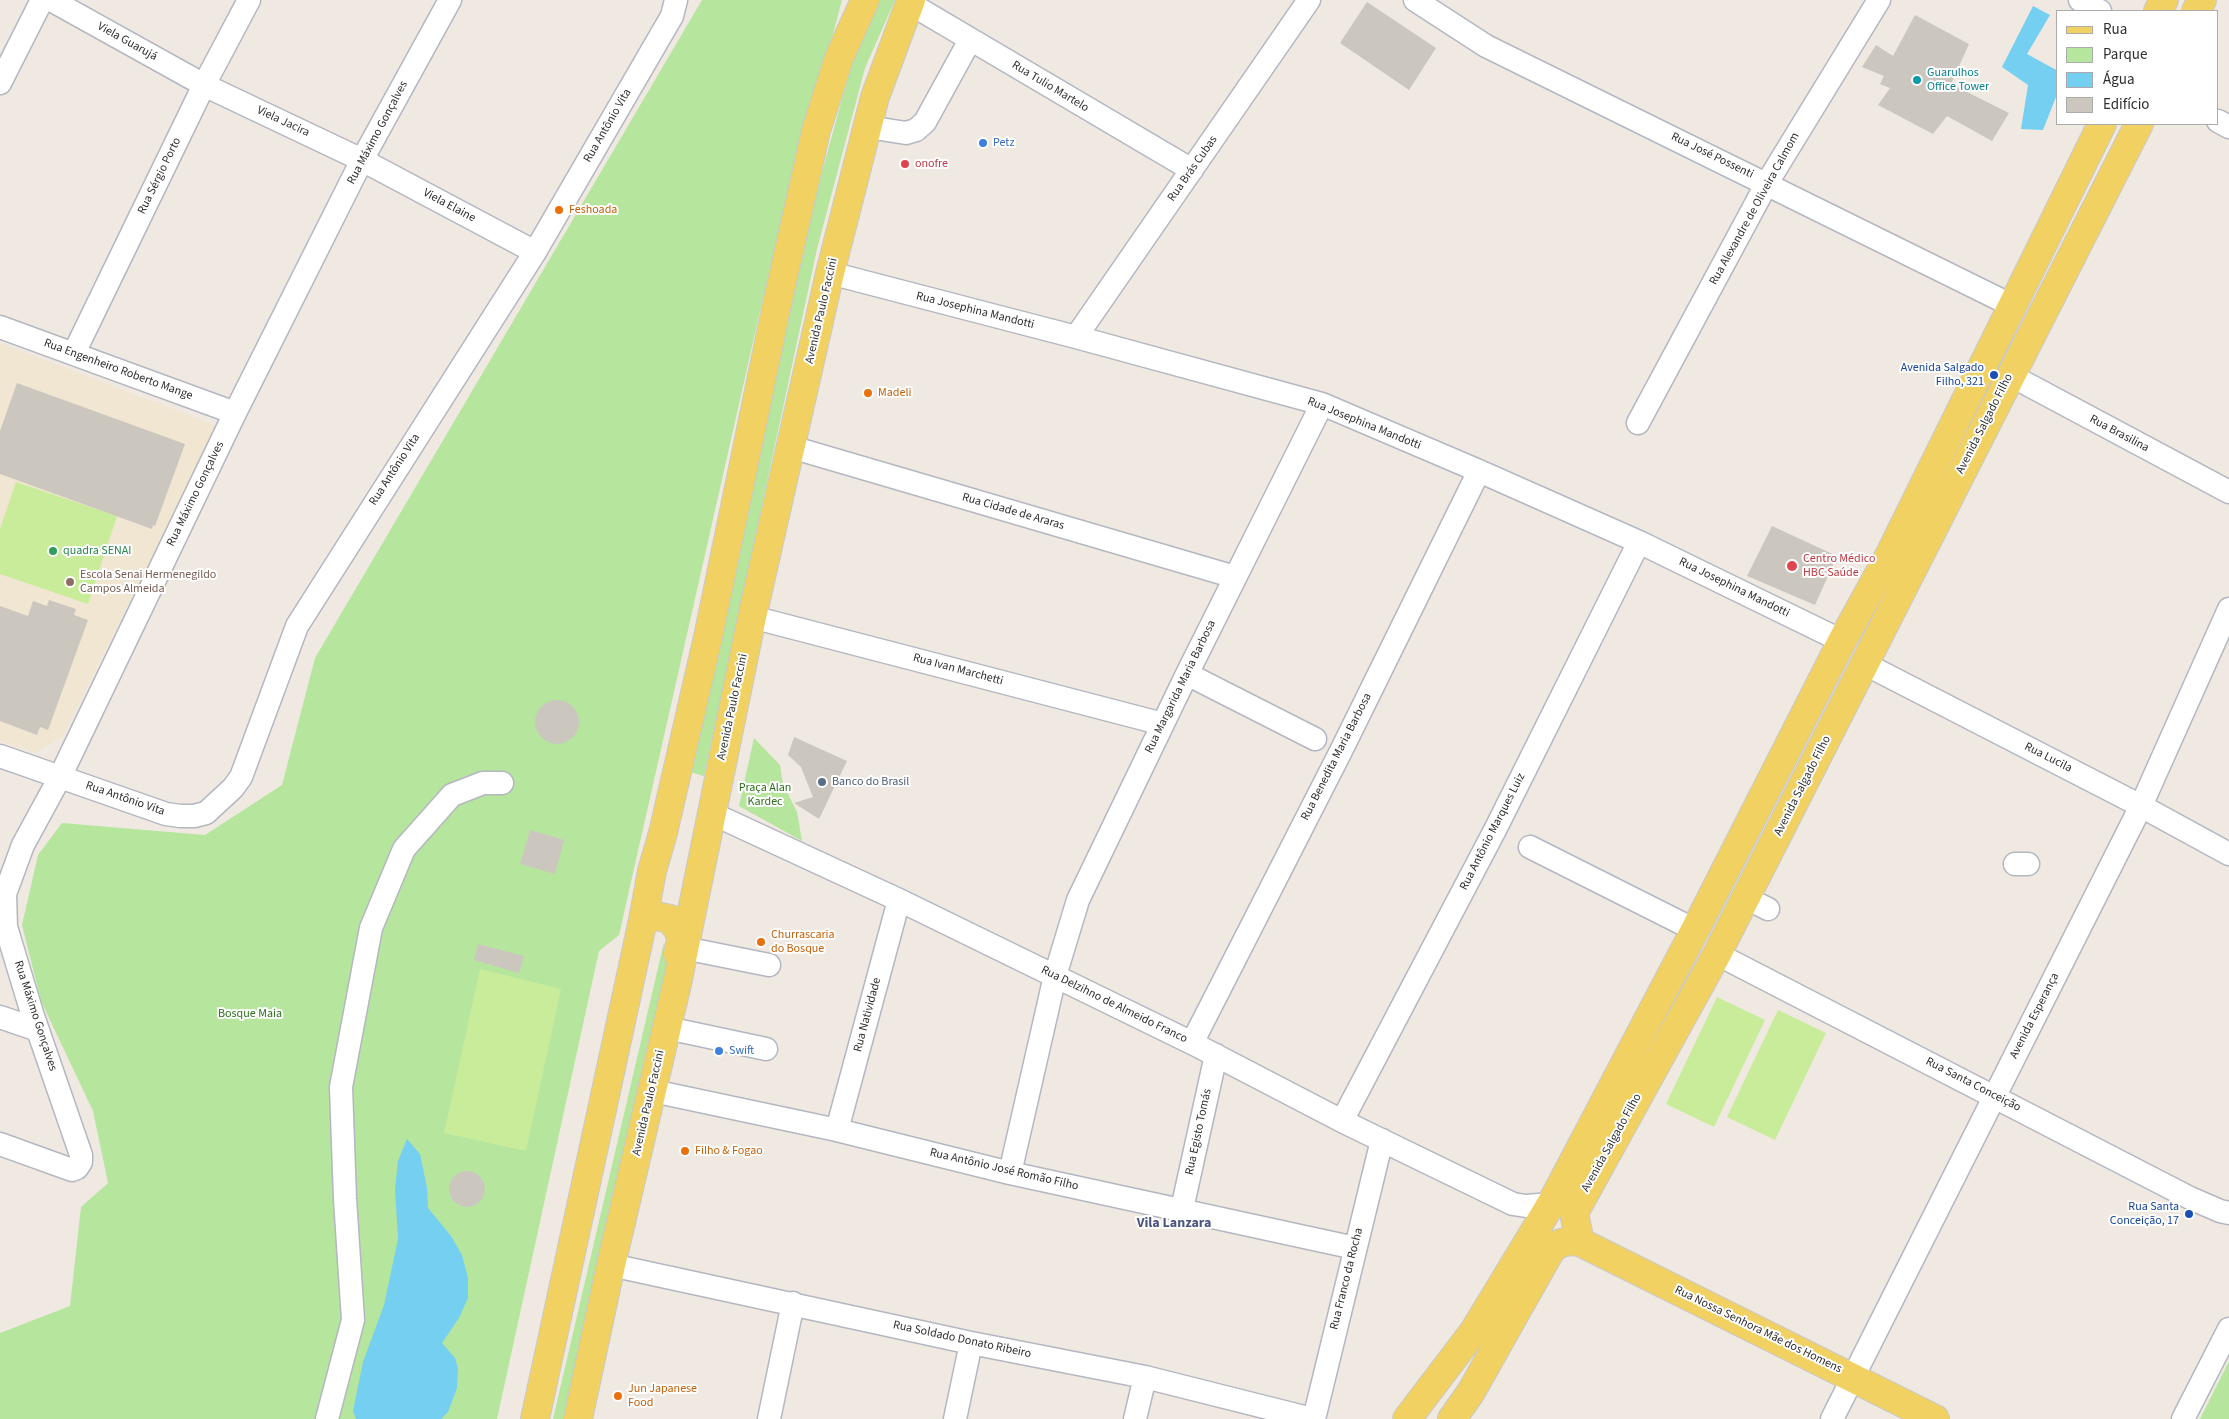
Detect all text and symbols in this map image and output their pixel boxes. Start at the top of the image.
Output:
legend [2056,10,2219,125]
text: Rua [2103,19,2127,40]
street label: Viela Guarujá [95,20,159,64]
text: Parque [2103,44,2147,65]
street label: Rua Tulio Martelo [1009,58,1091,116]
place label: Guarulhos Office Tower [1927,66,1989,94]
text: Água [2103,69,2134,90]
marker: Guarulhos Office Tower [1911,74,1923,86]
street label: Rua Máximo Gonçalves [345,79,411,187]
street label: Rua Antônio Vita [581,87,635,165]
text: Edifício [2103,94,2150,115]
street label: Viela Jacira [254,103,312,141]
street label: Rua José Possenti [1668,130,1756,182]
street label: Rua Alexandre de Oliveira Calmom [1707,130,1803,288]
street label: Rua Brás Cubas [1165,133,1221,205]
street label: Rua Sérgio Porto [135,135,185,217]
place label: Petz [993,136,1014,150]
marker: Petz [977,137,989,149]
place label: onofre [915,157,948,171]
marker: onofre [899,158,911,170]
street label: Viela Elaine [420,186,478,226]
place label: Feshoada [569,203,617,217]
marker: Feshoada [553,204,565,216]
street label: Avenida Paulo Faccini [803,257,841,365]
street label: Rua Josephina Mandotti [914,289,1036,333]
street label: Rua Engenheiro Roberto Mange [42,336,194,404]
place label: Avenida Salgado Filho, 321 [1901,361,1984,389]
marker: Avenida Salgado Filho, 321 [1988,369,2000,381]
street label: Avenida Salgado Filho [1953,371,2017,477]
place label: Madeli [878,386,911,400]
marker: Madeli [862,387,874,399]
street label: Rua Josephina Mandotti [1305,395,1423,453]
street label: Rua Brasilina [2087,412,2151,456]
street label: Rua Antônio Vita [366,431,424,509]
street label: Rua Máximo Gonçalves [164,439,228,549]
street label: Rua Cidade de Araras [960,491,1066,533]
place label: quadra SENAI [63,544,131,558]
marker: quadra SENAI [47,545,59,557]
place label: Centro Médico HBC Saúde [1803,552,1875,580]
street label: Rua Josephina Mandotti [1676,555,1792,621]
marker: Centro Médico HBC Saúde [1785,559,1799,573]
place label: Escola Senai Hermenegildo Campos Almeida [80,568,216,596]
marker: Escola Senai Hermenegildo Campos Almeida [64,576,76,588]
street label: Rua Margarida Maria Barbosa [1142,618,1220,756]
street label: Rua Ivan Marchetti [911,651,1005,689]
street label: Avenida Paulo Faccini [715,653,751,761]
street label: Rua Benedita Maria Barbosa [1299,691,1375,823]
street label: Avenida Salgado Filho [1771,733,1835,839]
street label: Rua Lucila [2022,740,2074,776]
street label: Rua Antônio Marques Luiz [1457,771,1529,893]
place label: Banco do Brasil [832,775,909,789]
marker: Banco do Brasil [816,776,828,788]
street label: Rua Antônio Vita [84,779,166,819]
park label: Praça Alan Kardec [739,781,791,809]
place label: Churrascaria do Bosque [771,928,835,956]
marker: Churrascaria do Bosque [755,936,767,948]
street label: Rua Máximo Gonçalves [10,959,60,1073]
street label: Rua Delzihno de Almeido Franco [1038,963,1190,1047]
street label: Avenida Esperança [2007,971,2063,1061]
street label: Rua Natividade [851,976,885,1054]
park label: Bosque Maia [218,1007,282,1021]
place label: Swift [729,1044,754,1058]
marker: Swift [713,1045,725,1057]
street label: Avenida Paulo Faccini [630,1049,668,1157]
street label: Rua Santa Conceição [1923,1055,2023,1115]
street label: Rua Egisto Tomás [1183,1088,1215,1176]
street label: Avenida Salgado Filho [1579,1091,1645,1195]
place label: Filho & Fogao [695,1144,763,1158]
marker: Filho & Fogao [679,1145,691,1157]
street label: Rua Antônio José Romão Filho [928,1146,1080,1194]
place label: Rua Santa Conceição, 17 [2110,1200,2179,1228]
marker: Rua Santa Conceição, 17 [2183,1208,2195,1220]
district label: Vila Lanzara [1137,1216,1211,1232]
street label: Rua Franco da Rocha [1327,1227,1367,1331]
street label: Rua Nossa Senhora Mãe dos Homens [1672,1283,1844,1377]
street label: Rua Soldado Donato Ribeiro [892,1318,1032,1362]
place label: Jun Japanese Food [628,1382,697,1410]
marker: Jun Japanese Food [612,1390,624,1402]

